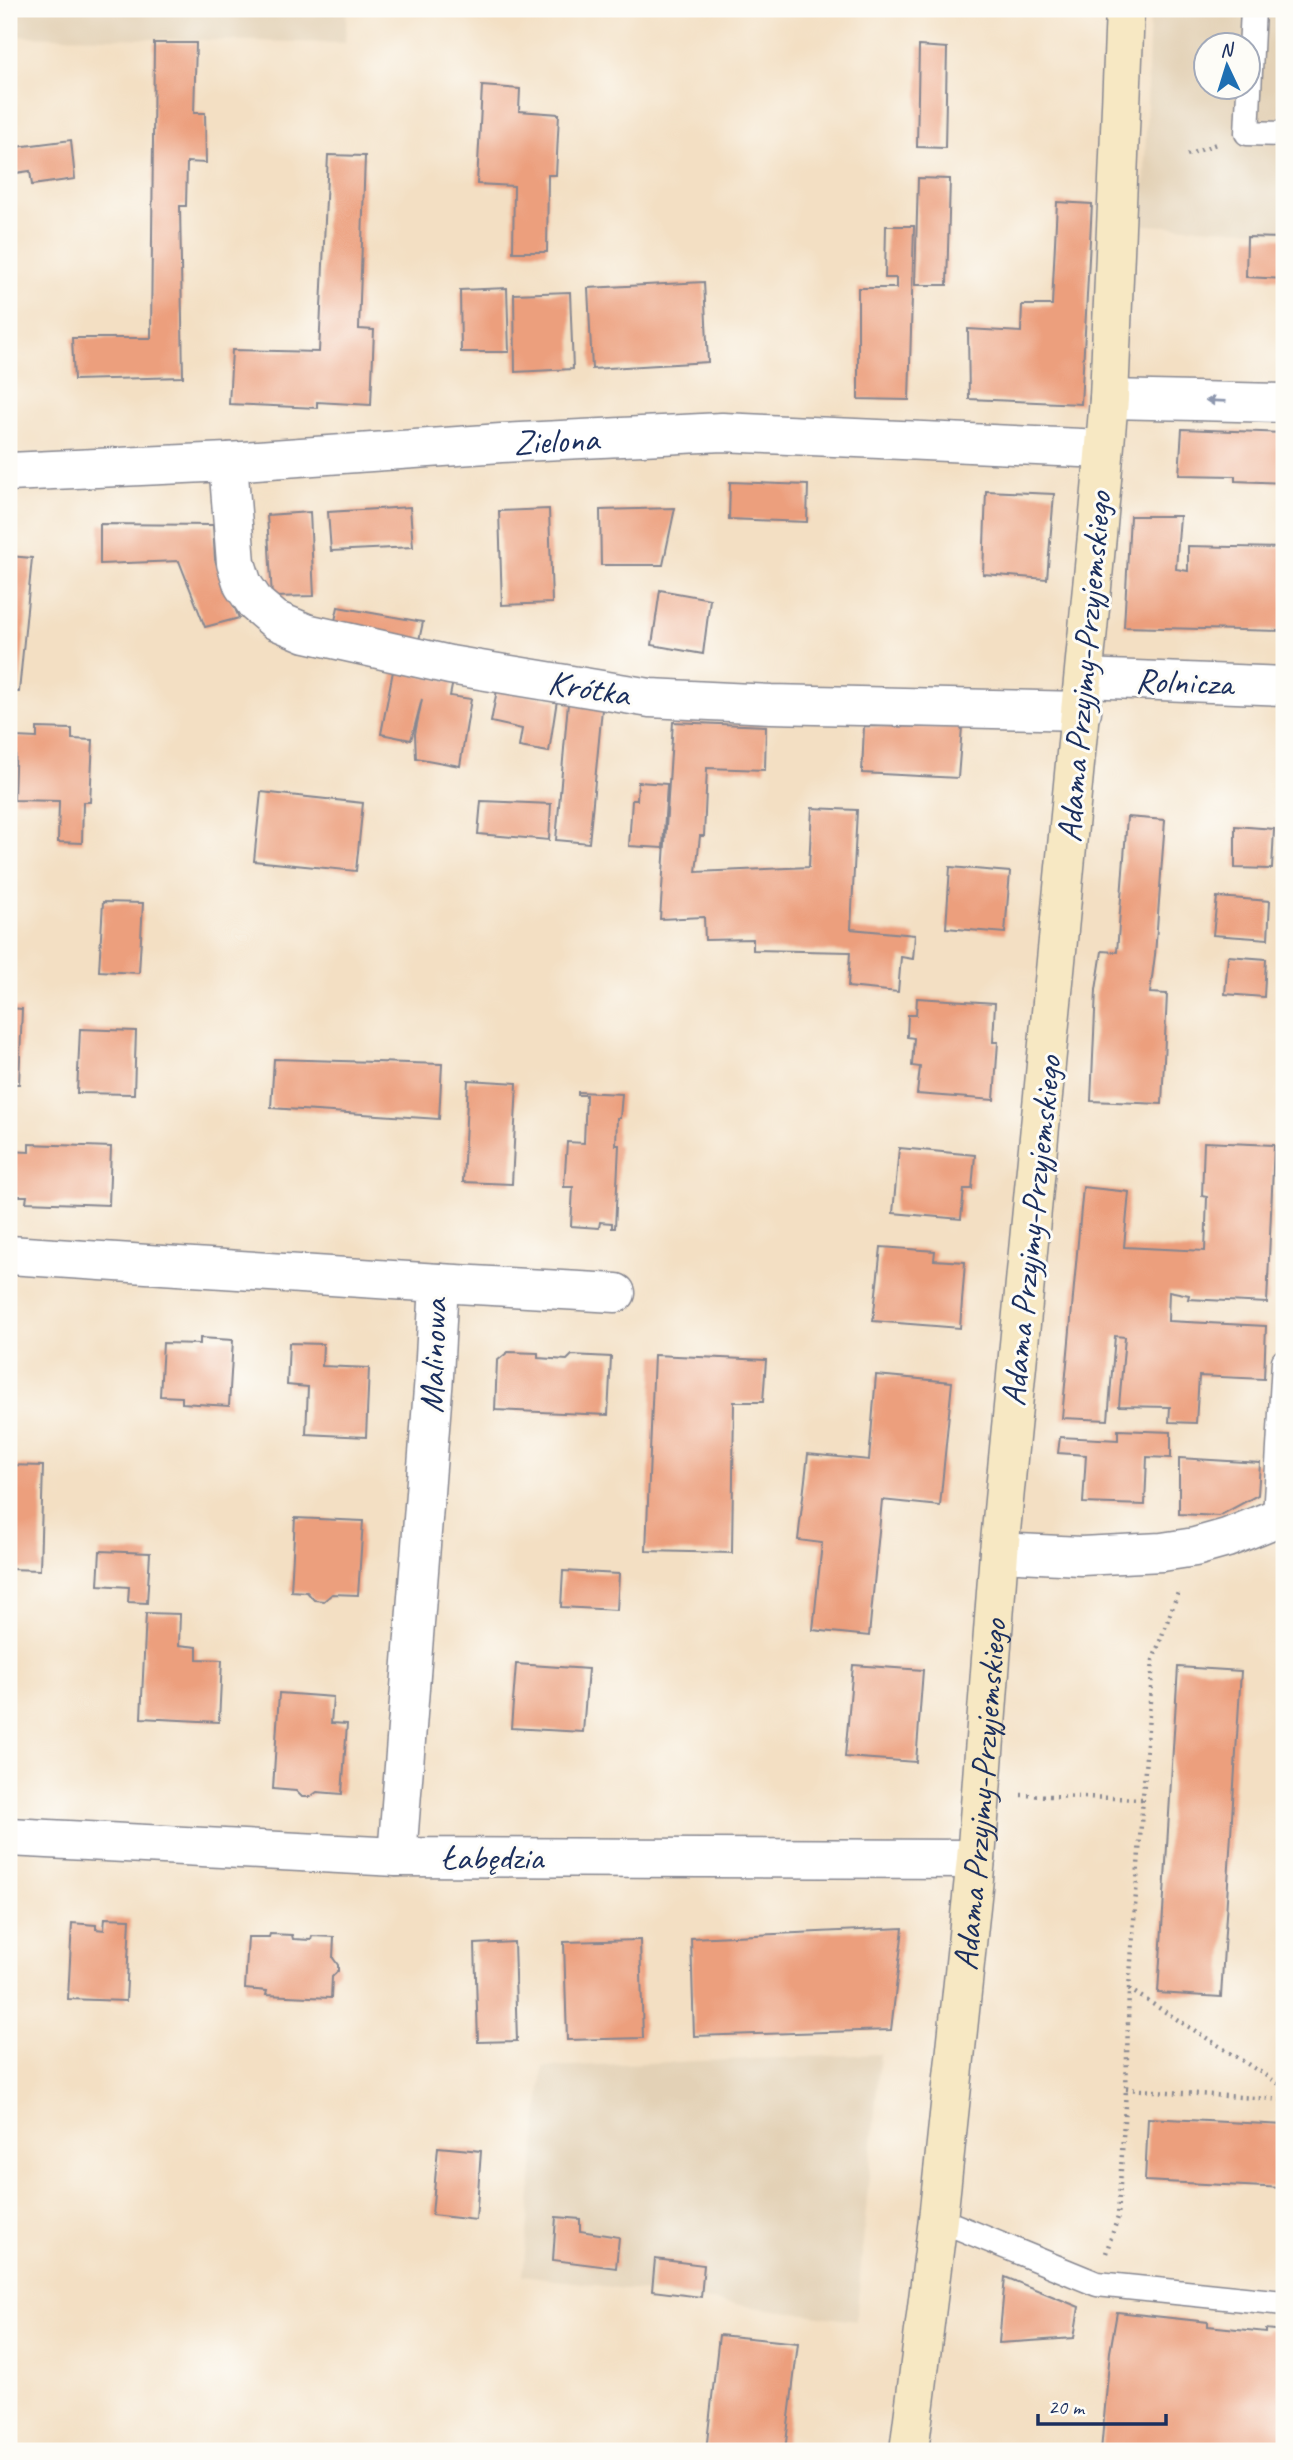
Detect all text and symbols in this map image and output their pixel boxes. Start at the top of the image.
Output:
north arrow [1192,32,1262,102]
text: N [1219,37,1236,62]
one-way arrow [1205,396,1227,407]
street label: Zielona [512,416,603,465]
street label: Adama Przyjmy-Przyjemskiego [1046,488,1122,844]
street label: Rolnicza [1135,658,1236,706]
street label: Krótka [545,659,636,717]
street label: Adama Przyjmy-Przyjemskiego [990,1052,1072,1408]
street label: Malinowa [409,1295,458,1414]
street label: Adama Przyjmy-Przyjemskiego [942,1616,1016,1972]
street label: Łabędzia [441,1835,545,1880]
scale bar [1038,2383,1165,2427]
text: 20 m [1048,2394,1086,2420]

